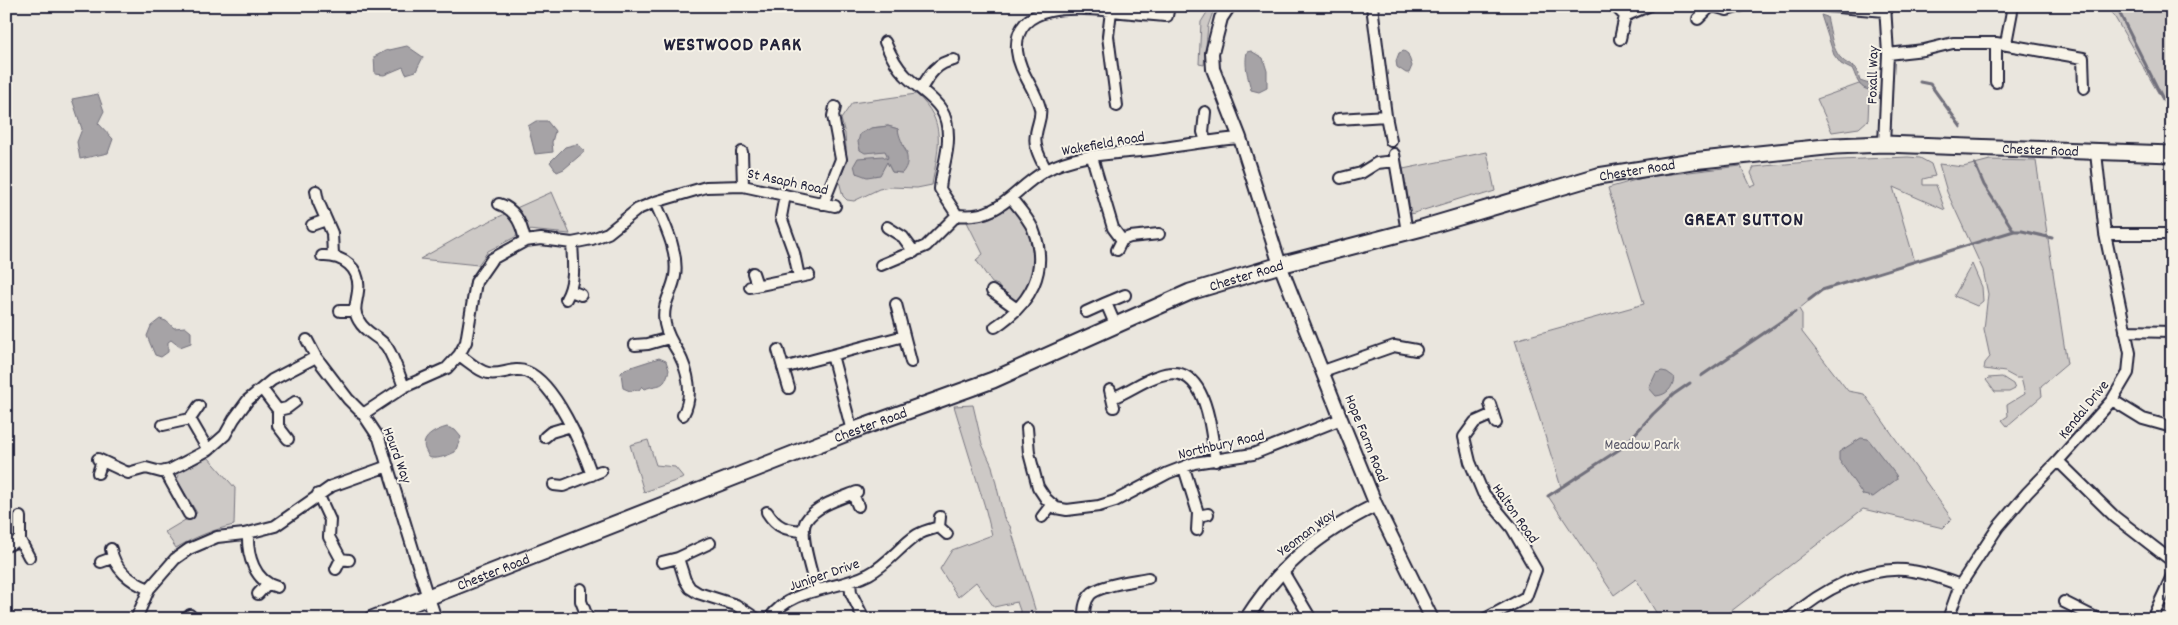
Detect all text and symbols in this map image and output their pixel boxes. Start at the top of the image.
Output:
district label: WESTWOOD PARK [664,32,802,60]
street label: Foxall Way [1862,45,1886,104]
street label: Wakefield Road [1060,127,1147,163]
street label: Chester Road [2002,139,2079,164]
street label: Chester Road [1598,155,1677,189]
street label: St Asaph Road [745,164,830,202]
district label: GREAT SUTTON [1684,207,1804,235]
street label: Chester Road [1207,255,1287,299]
street label: Kendal Drive [2054,376,2116,445]
street label: Hope Farm Road [1338,392,1393,486]
street label: Chester Road [831,403,911,450]
street label: Hourd Way [376,424,417,488]
street label: Northbury Road [1176,425,1267,467]
park label: Meadow Park [1605,435,1679,457]
street label: Halton Road [1486,480,1543,549]
street label: Yeoman Way [1273,504,1342,563]
street label: Chester Road [454,549,533,598]
street label: Juniper Drive [787,553,863,598]

